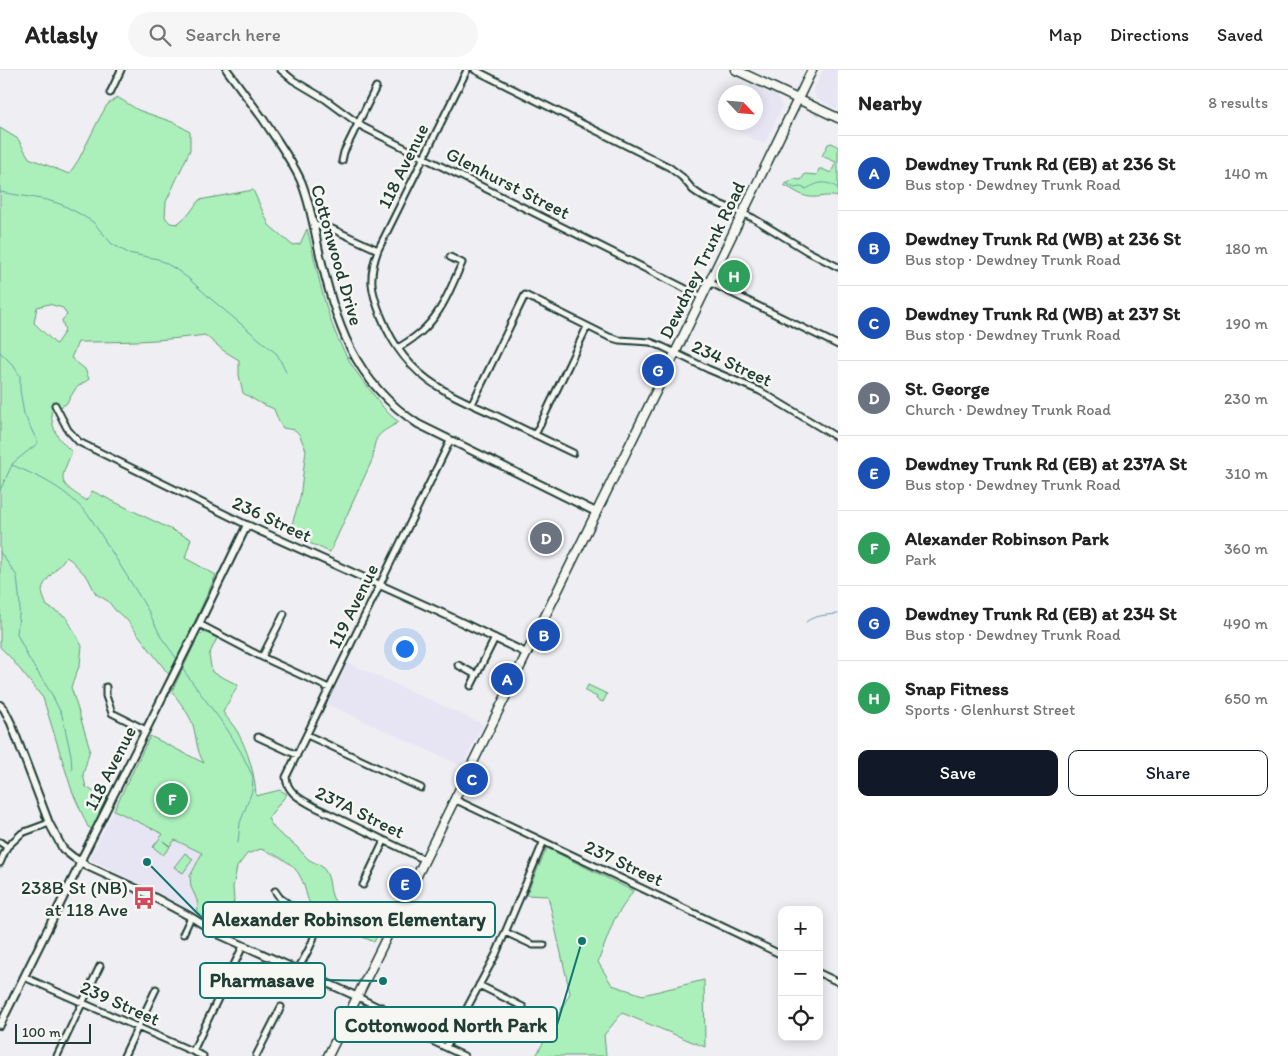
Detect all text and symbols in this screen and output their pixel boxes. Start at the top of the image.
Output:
search box [128,12,478,57]
text: Atlasly [25,20,98,49]
icon: search [146,21,174,49]
text: Search here [186,23,281,46]
text: Map [1049,24,1082,46]
text: Directions [1110,24,1189,46]
text: Saved [1217,24,1263,46]
north arrow [718,85,763,130]
text: Nearby [858,90,922,115]
text: 8 results [1208,93,1268,112]
street label: 118 Avenue [373,120,433,212]
street label: Glenhurst Street [442,142,574,224]
text: Dewdney Trunk Rd (EB) at 236 St [905,152,1176,175]
text: A [869,164,879,183]
text: 140 m [1224,164,1268,183]
text: Bus stop · Dewdney Trunk Road [905,175,1121,194]
street label: Dewdney Trunk Road [654,178,750,342]
street label: Cottonwood Drive [306,182,368,328]
text: Dewdney Trunk Rd (WB) at 236 St [905,227,1181,250]
text: B [869,239,879,258]
text: 180 m [1225,239,1268,258]
text: Bus stop · Dewdney Trunk Road [905,250,1121,269]
pin: H [718,257,750,295]
text: Dewdney Trunk Rd (WB) at 237 St [905,302,1180,325]
text: C [869,314,879,333]
text: 190 m [1225,314,1268,333]
text: Bus stop · Dewdney Trunk Road [905,325,1121,344]
street label: 234 Street [688,334,776,392]
pin: G [642,351,674,389]
text: St. George [905,377,990,400]
text: D [869,389,879,408]
text: 230 m [1224,389,1268,408]
text: Church · Dewdney Trunk Road [905,400,1111,419]
text: Dewdney Trunk Rd (EB) at 237A St [905,452,1187,475]
text: E [870,464,878,483]
text: 310 m [1225,464,1268,483]
text: Bus stop · Dewdney Trunk Road [905,475,1121,494]
street label: 236 Street [229,491,315,547]
pin: D [530,519,562,557]
text: Alexander Robinson Park [905,527,1109,550]
text: F [870,539,878,558]
text: 360 m [1224,539,1268,558]
text: Park [905,550,936,569]
street label: 119 Avenue [323,560,383,652]
text: Dewdney Trunk Rd (EB) at 234 St [905,602,1177,625]
text: G [868,614,880,633]
text: 490 m [1223,614,1268,633]
pin: B [528,616,560,654]
text: Bus stop · Dewdney Trunk Road [905,625,1121,644]
your location [392,636,418,662]
pin: A [491,660,523,698]
text: Snap Fitness [905,677,1009,700]
text: H [868,689,880,708]
text: 650 m [1224,689,1268,708]
text: Sports · Glenhurst Street [905,700,1075,719]
street label: 118 Avenue [79,722,141,814]
button: Save [858,750,1058,796]
button: Share [1068,750,1268,796]
pin: C [456,760,488,798]
pin: F [156,780,188,818]
street label: 237A Street [312,781,408,843]
street label: 237 Street [581,835,667,891]
pin: E [389,865,421,903]
place label: 238B St (NB) at 118 Ave [21,876,128,921]
bus stop icon: 238B St (NB) at 118 Ave [131,885,157,911]
callout: Alexander Robinson Elementary [203,902,495,937]
map controls [778,906,823,1041]
button: + [778,906,823,951]
text: Alexander Robinson Elementary [211,907,486,932]
button: − [778,951,823,996]
callout: Pharmasave [200,963,325,998]
text: Pharmasave [210,968,315,992]
street label: 239 Street [77,975,163,1031]
button: locate [778,996,823,1041]
callout: Cottonwood North Park [335,1007,557,1042]
text: Cottonwood North Park [345,1013,548,1037]
scale bar [15,1021,91,1044]
text: 100 m [22,1024,61,1041]

